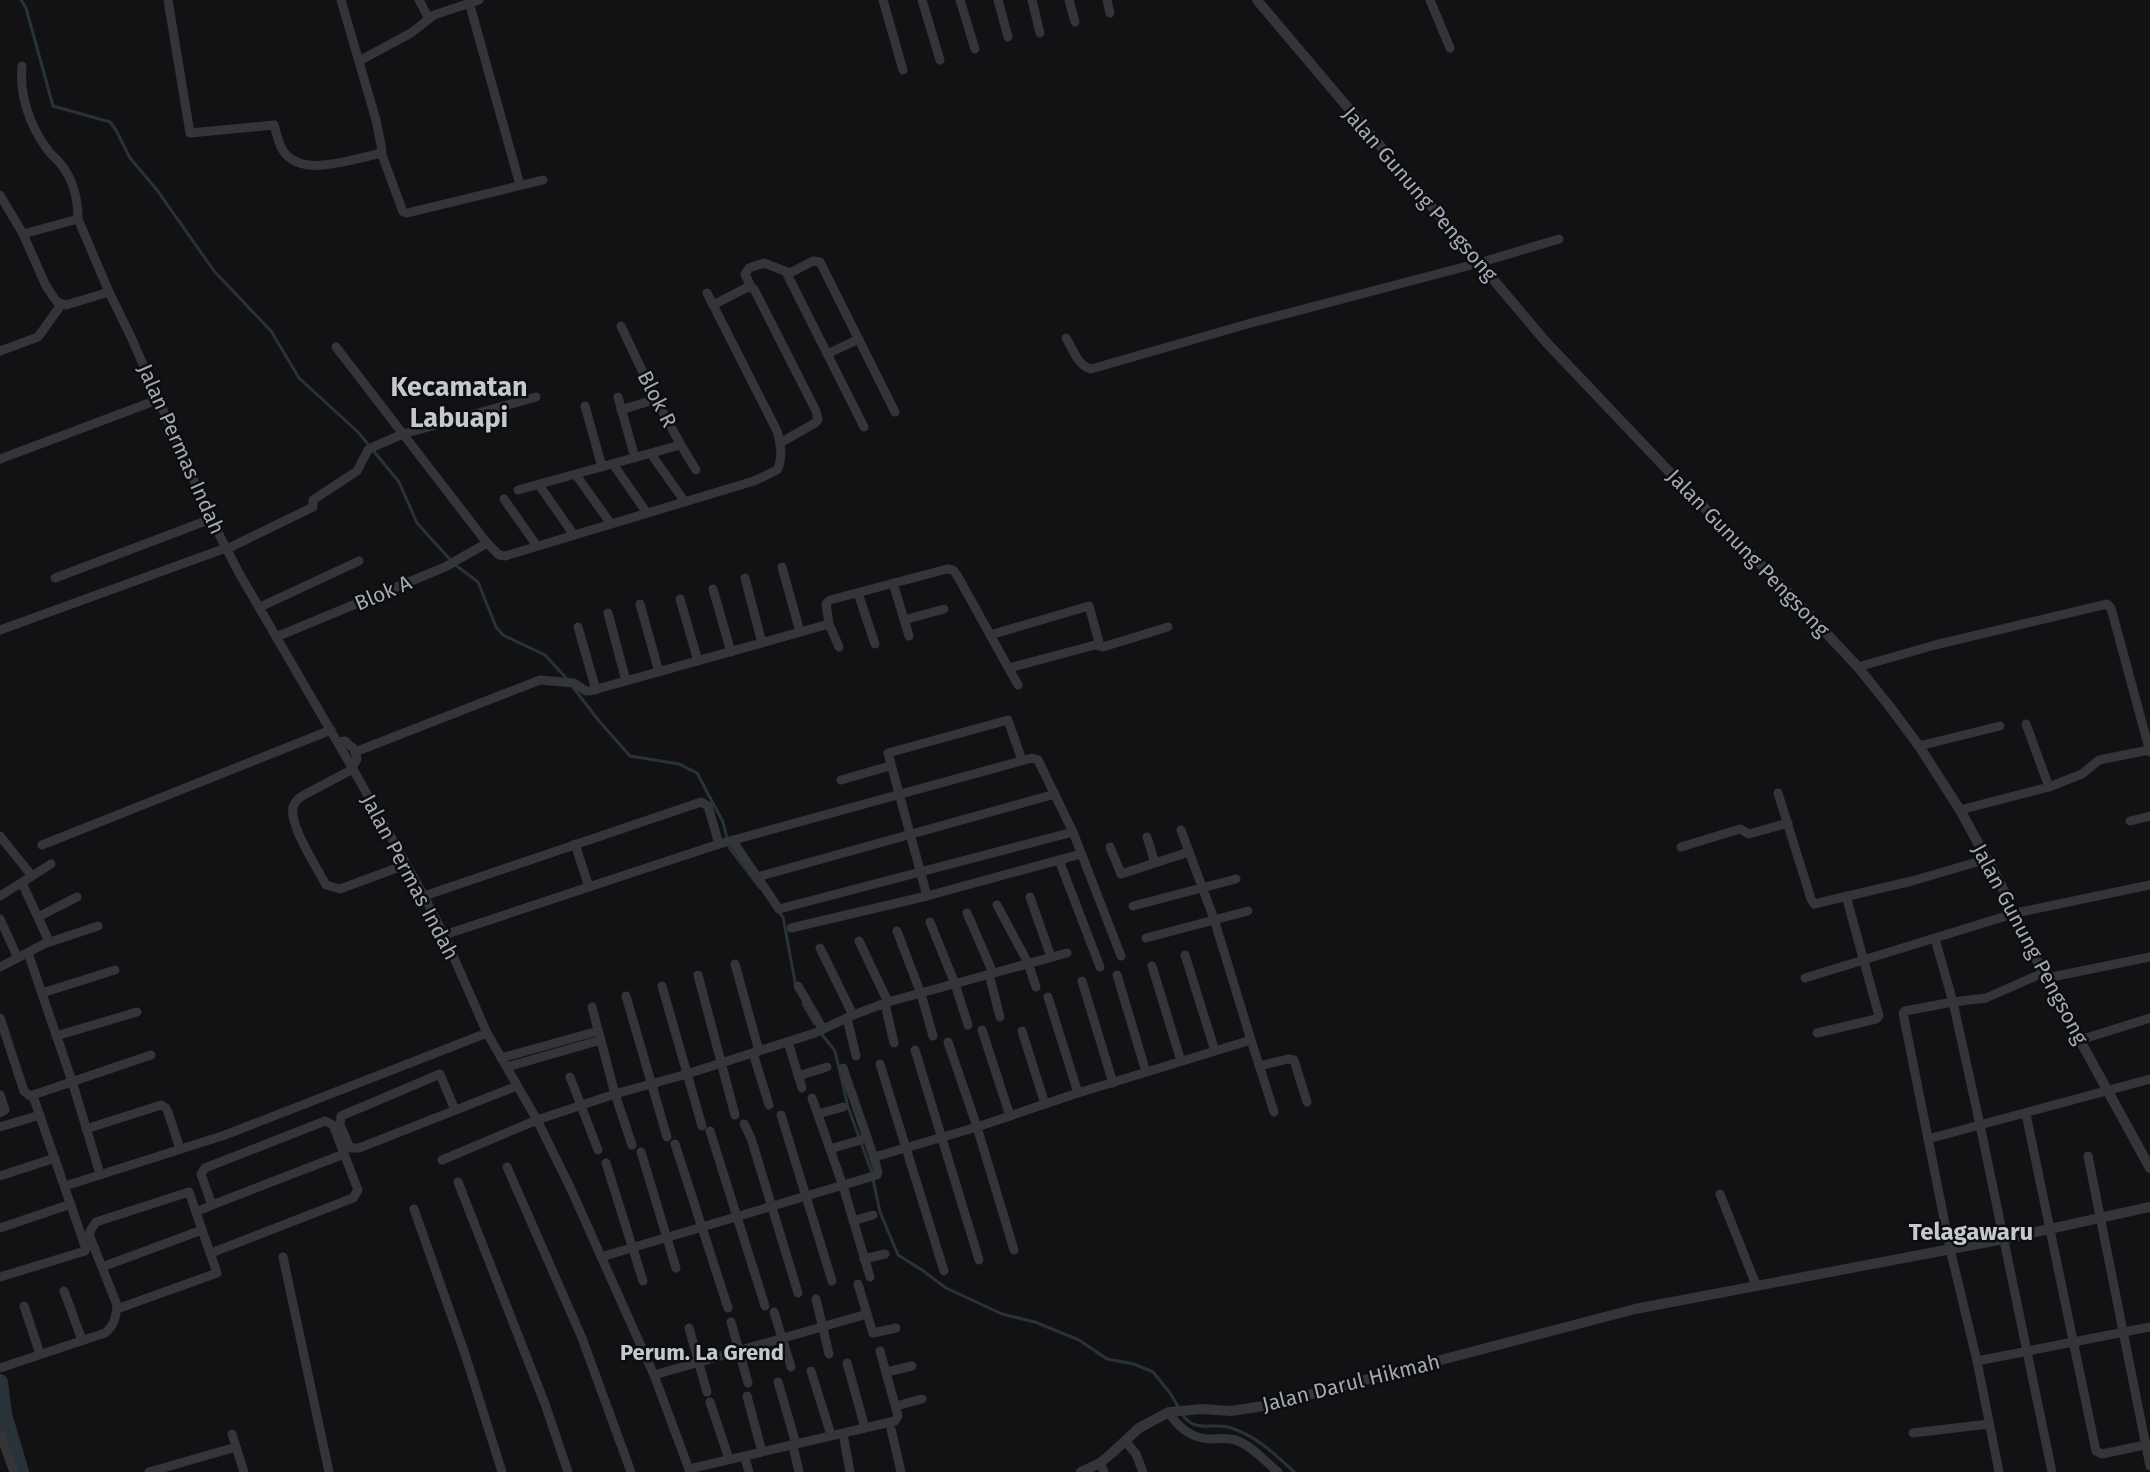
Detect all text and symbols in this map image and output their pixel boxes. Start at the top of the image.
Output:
street label: Jalan Gunung Pengsong [1337,101,1503,287]
street label: Jalan Permas Indah [132,360,230,538]
street label: Blok R [632,366,682,432]
district label: Kecamatan Labuapi [390,371,528,434]
street label: Jalan Gunung Pengsong [1661,464,1835,642]
street label: Blok A [351,569,415,617]
street label: Jalan Permas Indah [355,790,465,964]
street label: Jalan Gunung Pengsong [1966,839,2094,1049]
district label: Telagawaru [1909,1218,2033,1246]
district label: Perum. La Grend [620,1339,784,1366]
street label: Jalan Darul Hikmah [1259,1348,1443,1418]

